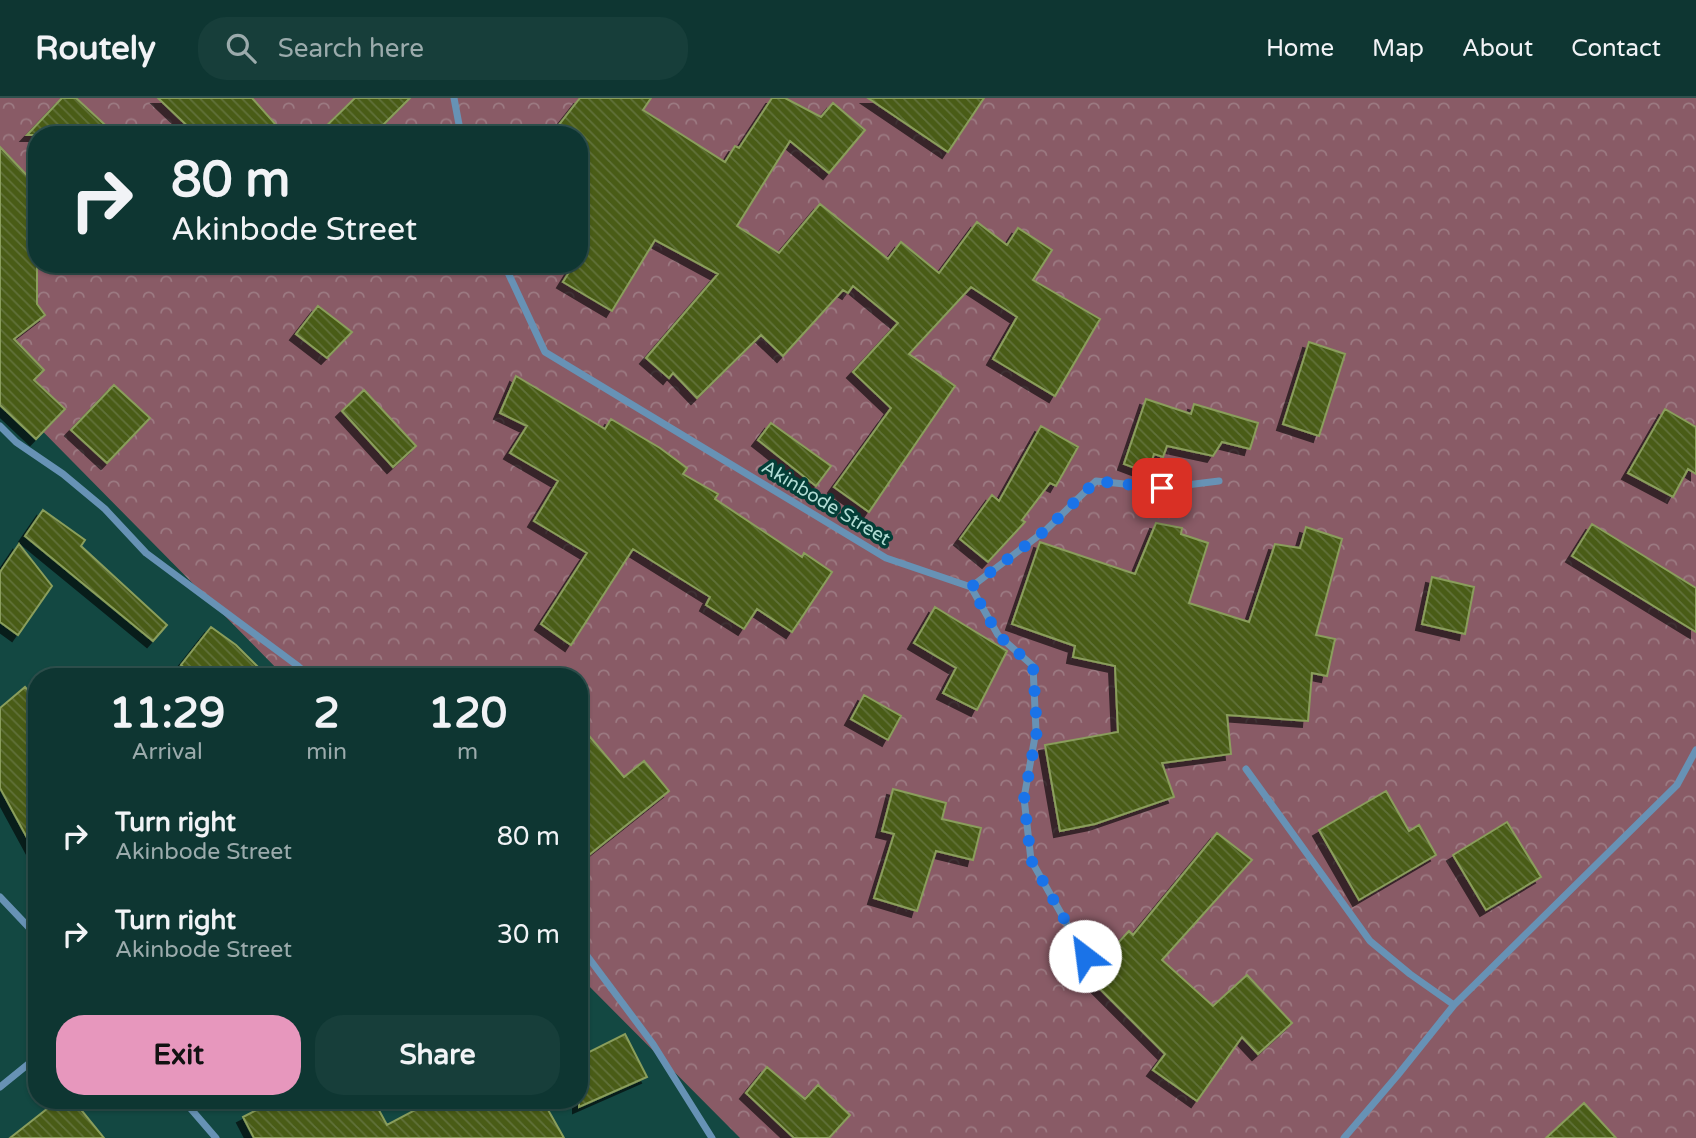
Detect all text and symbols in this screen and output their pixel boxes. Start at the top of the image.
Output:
search box [198,17,688,80]
text: Routely [35,29,156,68]
icon: search [222,29,260,67]
text: Search here [278,33,424,64]
text: Home [1266,34,1334,63]
text: Map [1372,34,1424,63]
text: About [1462,34,1533,63]
text: Contact [1571,34,1661,63]
text: 80 m [171,151,290,210]
icon: right [56,154,147,245]
text: Akinbode Street [171,211,417,249]
street label: Akinbode Street [758,456,894,550]
pin [1132,458,1192,518]
icon: arrive [1143,469,1181,507]
text: 11:29 [109,688,225,739]
text: 2 [313,688,340,739]
text: 120 [428,688,507,739]
text: Arrival [132,738,203,766]
text: min [306,738,347,766]
text: m [457,738,478,766]
text: Turn right [115,807,236,838]
icon: right [56,817,94,855]
text: 80 m [497,821,560,852]
text: Akinbode Street [115,838,292,866]
text: Turn right [115,905,236,936]
icon: right [56,915,94,953]
text: 30 m [497,919,560,950]
position arrow [1048,919,1122,993]
text: Akinbode Street [115,936,292,964]
button: Exit [56,1015,301,1095]
button: Share [315,1015,560,1095]

